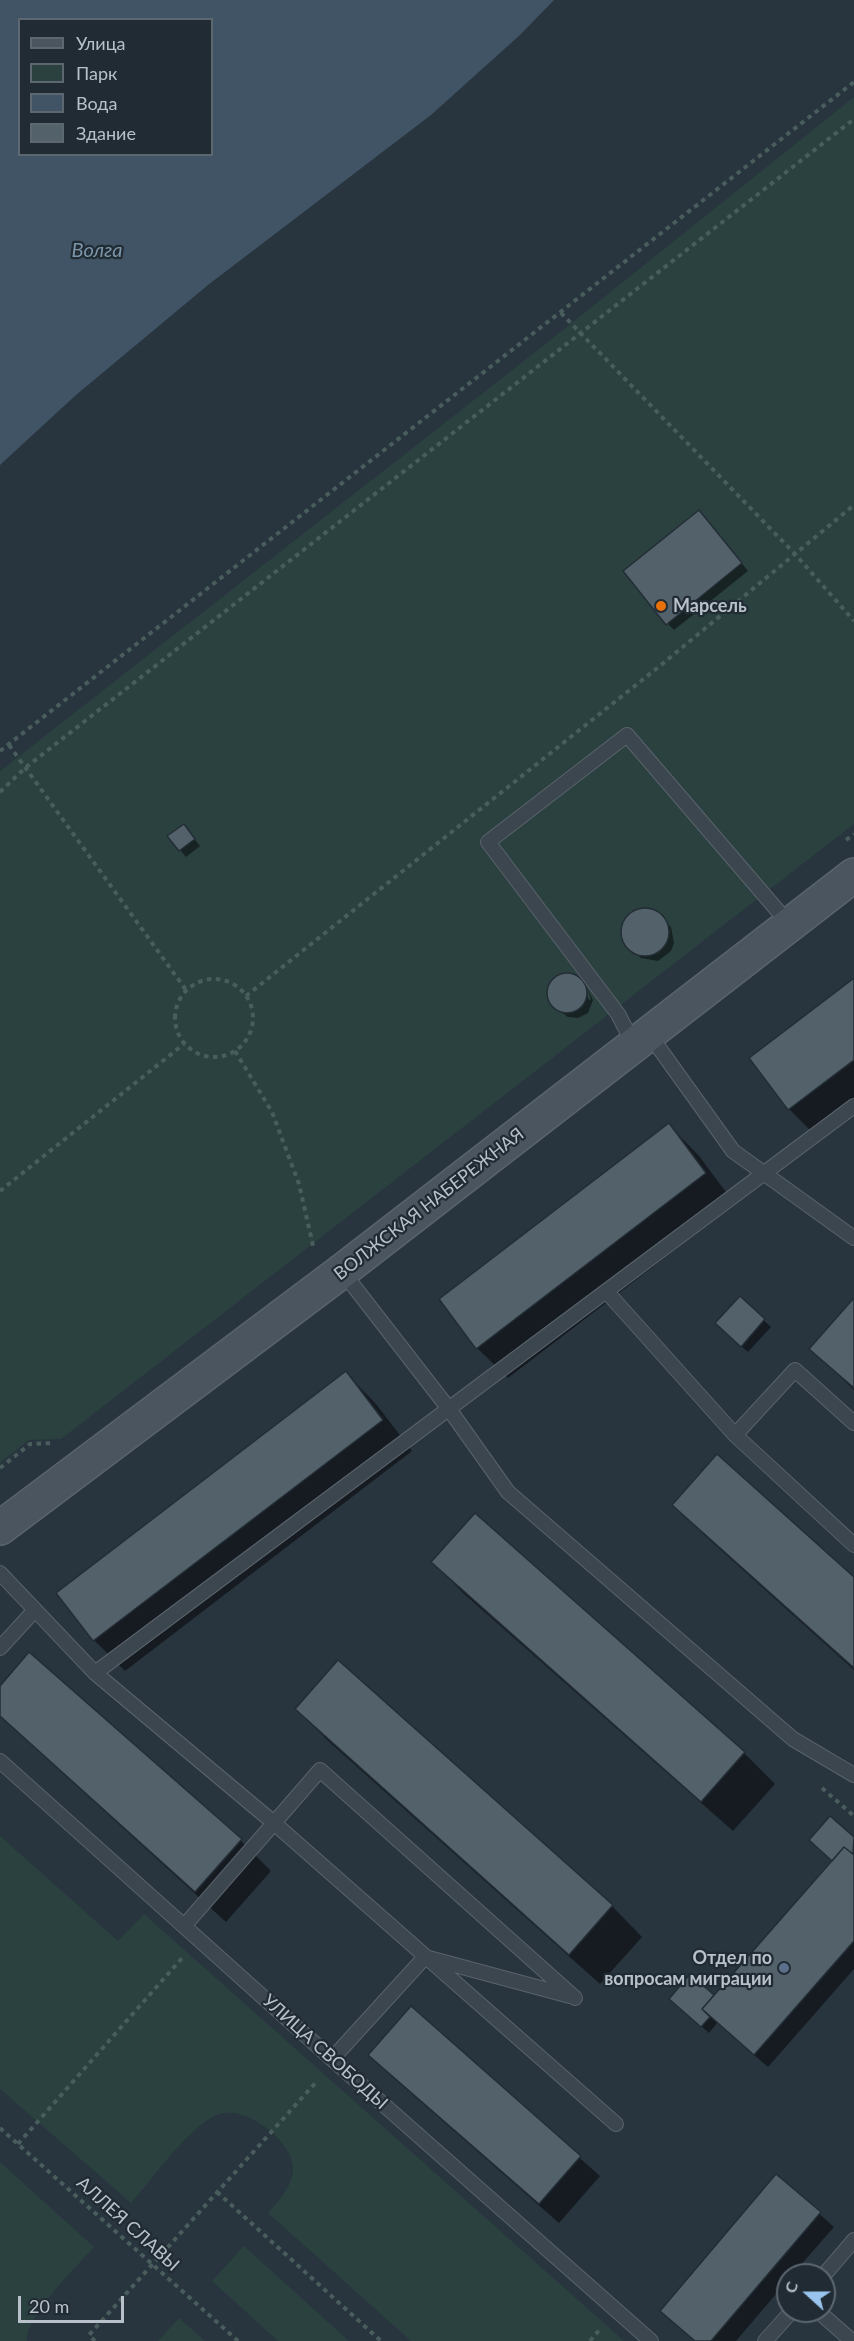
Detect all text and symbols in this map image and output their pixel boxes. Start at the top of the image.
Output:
legend [18,18,213,156]
text: Улица [76,32,126,54]
text: Парк [76,62,117,84]
text: Вода [76,92,117,114]
text: Здание [76,122,136,144]
water label: Волга [72,239,122,263]
place label: Марсель [673,595,747,617]
marker: Марсель [654,599,668,613]
street label: ВОЛЖСКАЯ НАБЕРЕЖНАЯ [330,1123,528,1285]
place label: Отдел по вопросам миграции [604,1947,772,1990]
marker: Отдел по вопросам миграции [777,1961,791,1975]
street label: УЛИЦА СВОБОДЫ [258,1990,392,2114]
street label: АЛЛЕЯ СЛАВЫ [72,2172,184,2276]
north arrow [776,2263,836,2323]
text: С [780,2279,801,2295]
scale bar [21,2284,128,2322]
text: 20 m [29,2295,69,2317]

